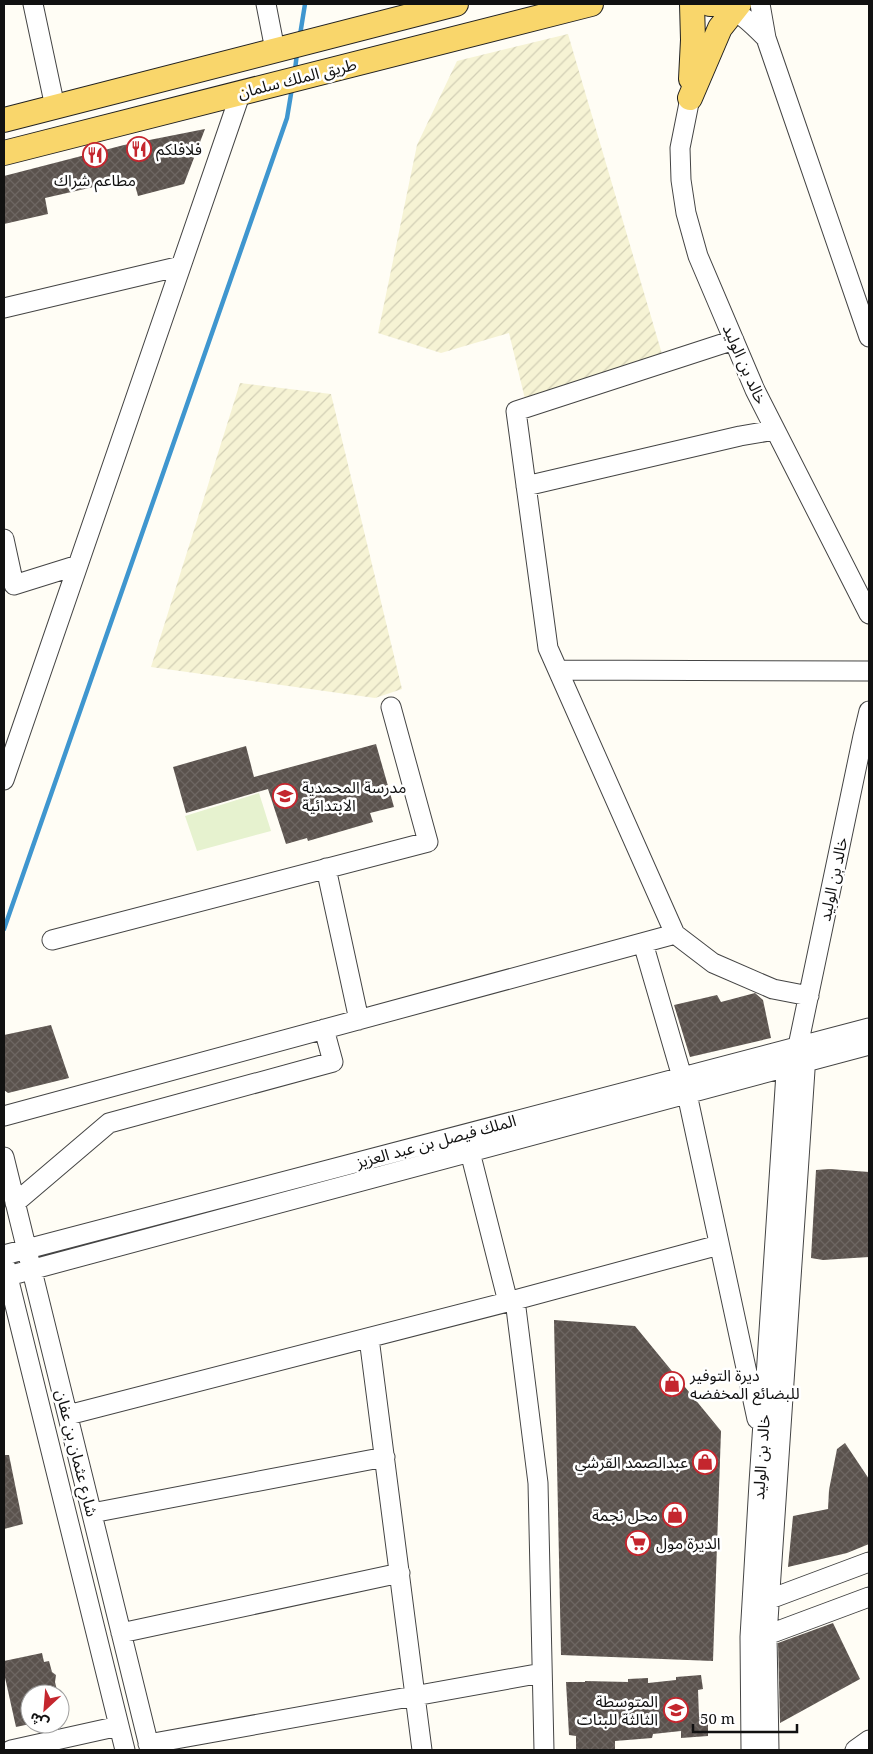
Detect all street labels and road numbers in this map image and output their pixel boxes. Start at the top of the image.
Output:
street label: طريق الملك سلمان [235,53,359,103]
street label: خالد بن الوليد [718,321,772,407]
street label: خالد بن الوليد [813,835,853,923]
street label: الملك فيصل بن عبد العزيز [353,1109,518,1173]
street label: شارع عثمان بن عفان [49,1387,103,1519]
street label: خالد بن الوليد [747,1414,775,1500]

